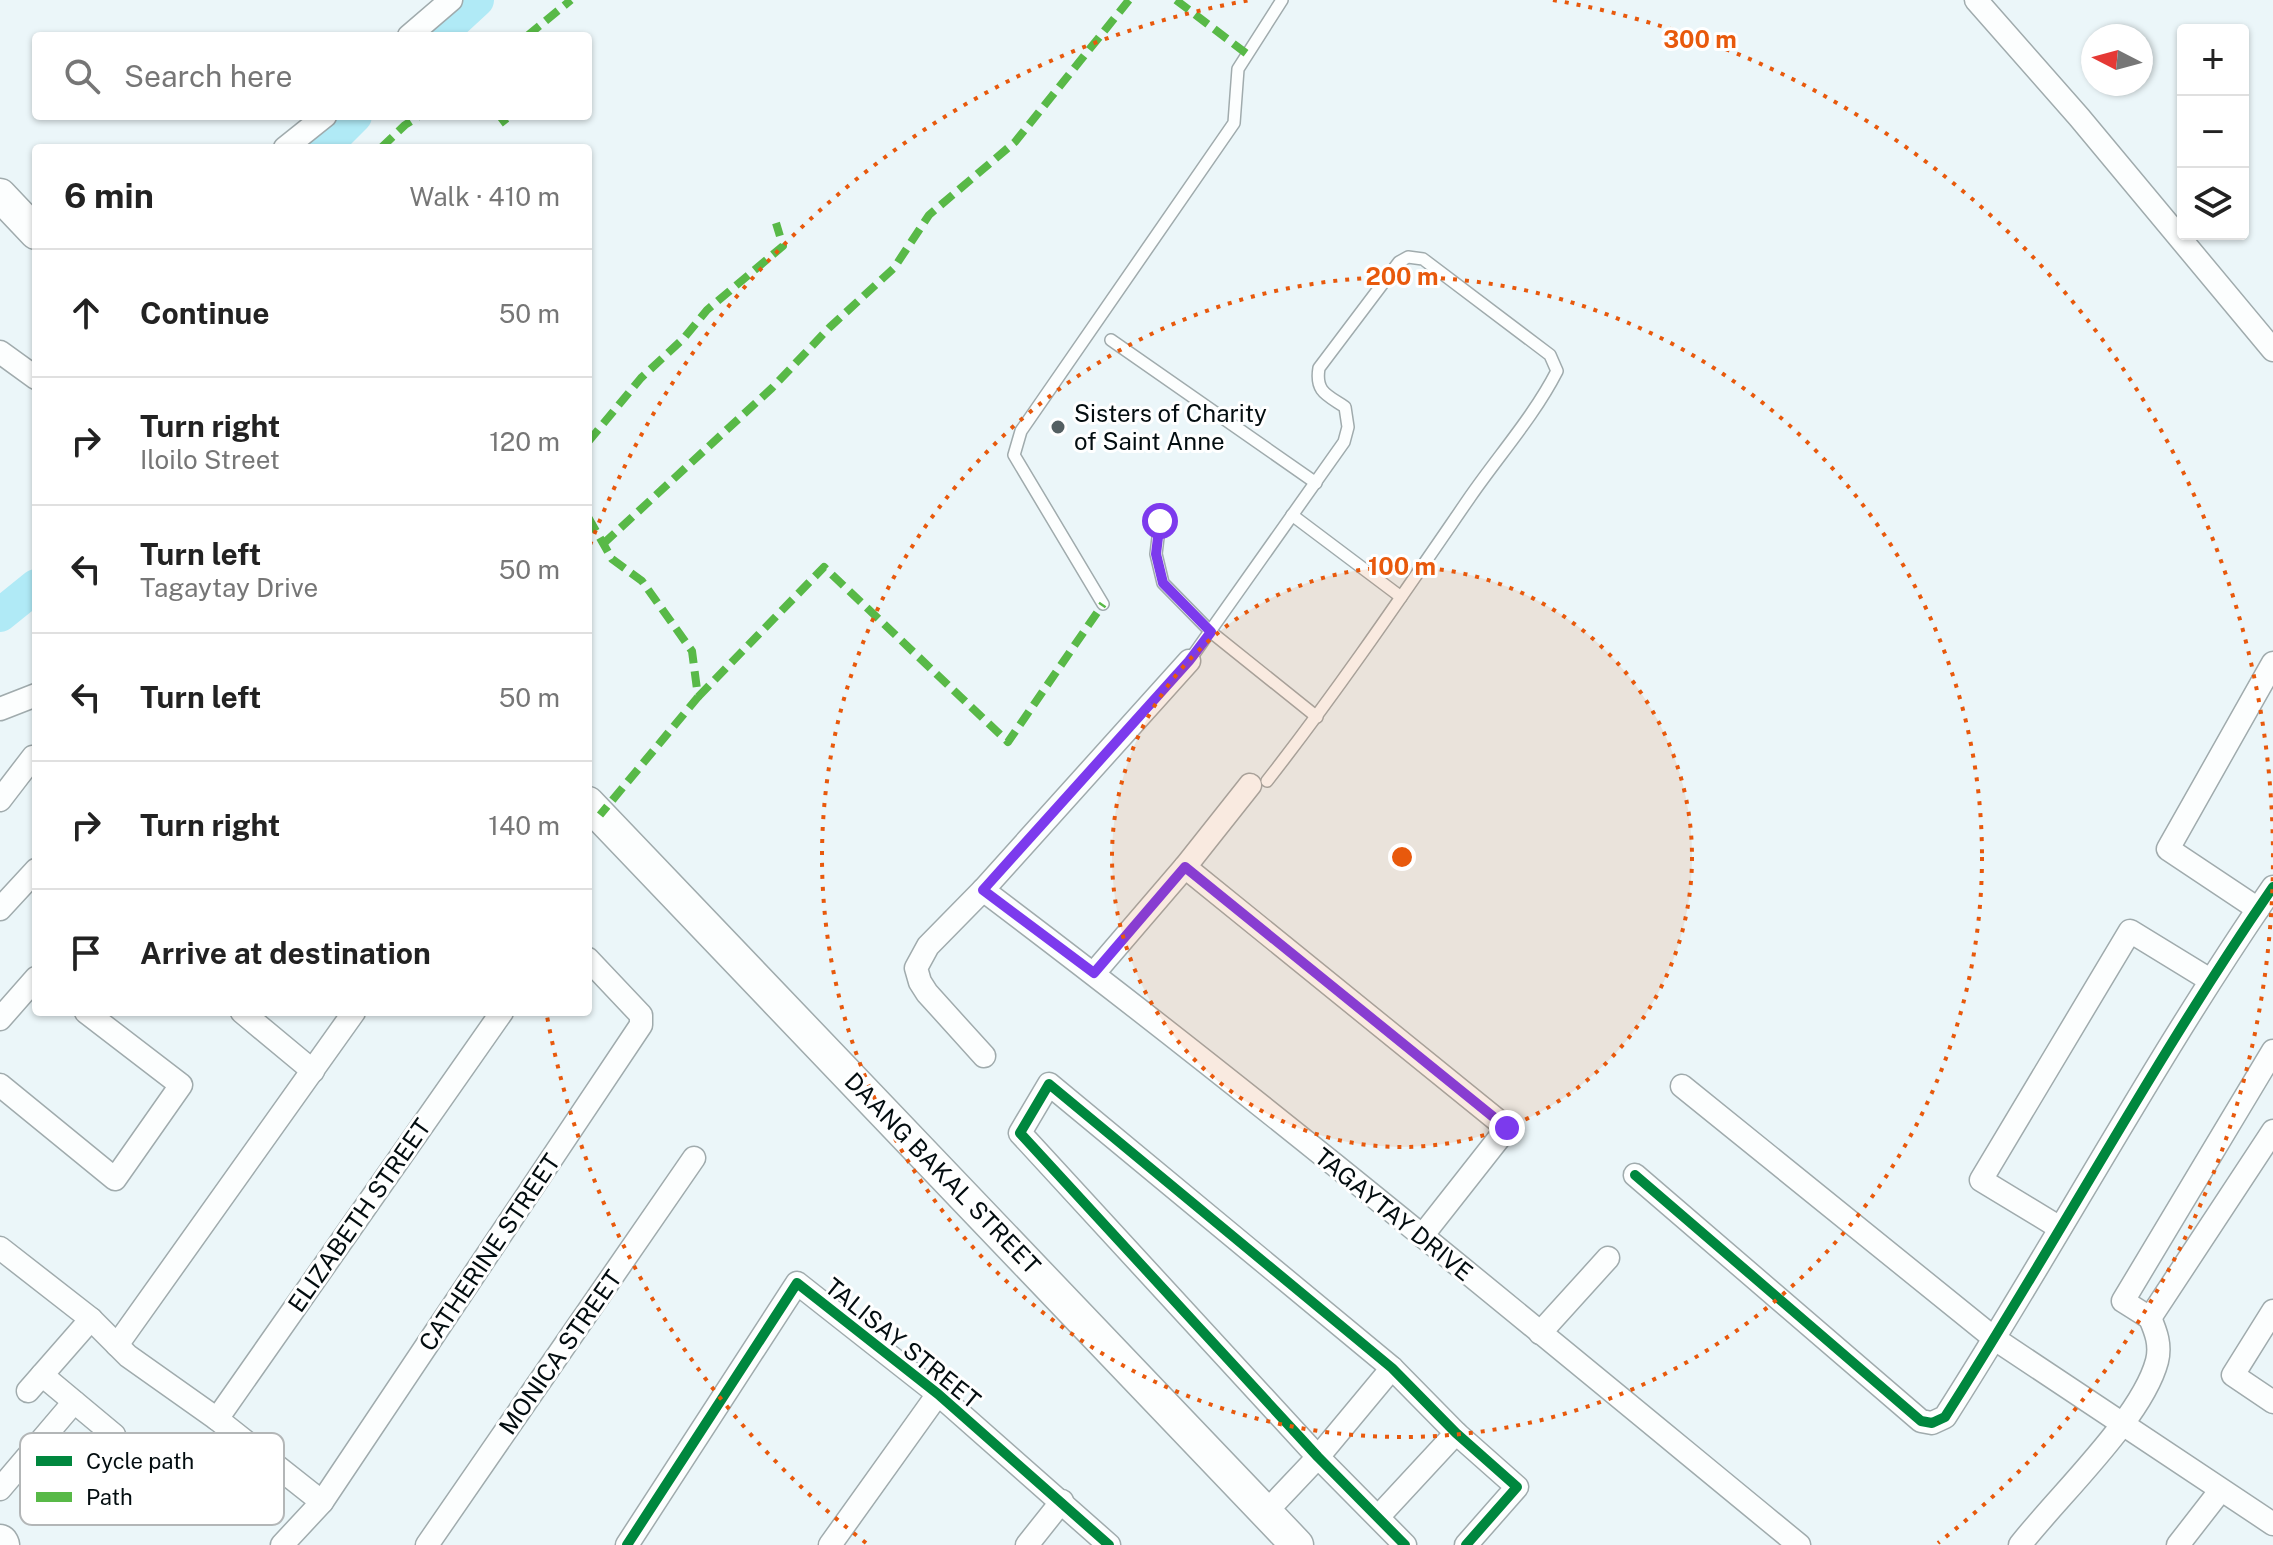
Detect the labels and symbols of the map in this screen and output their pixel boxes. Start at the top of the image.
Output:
north arrow [2081,24,2153,96]
text: 300 m [1663,25,1737,53]
text: 200 m [1365,262,1439,290]
place label: Sisters of Charity of Saint Anne [1074,399,1267,455]
marker: Sisters of Charity of Saint Anne [1049,418,1067,436]
route start [1142,503,1178,539]
text: 100 m [1368,552,1436,580]
centre of rings [1388,843,1416,871]
street label: DAANG BAKAL STREET [840,1067,1046,1279]
route end [1489,1110,1525,1146]
street label: ELIZABETH STREET [282,1113,436,1317]
street label: TAGAYTAY DRIVE [1309,1142,1479,1286]
street label: CATHERINE STREET [413,1148,565,1356]
street label: MONICA STREET [493,1265,627,1439]
street label: TALISAY STREET [820,1272,986,1414]
legend [20,1433,284,1525]
text: Cycle path [86,1448,194,1474]
text: Path [86,1484,133,1510]

